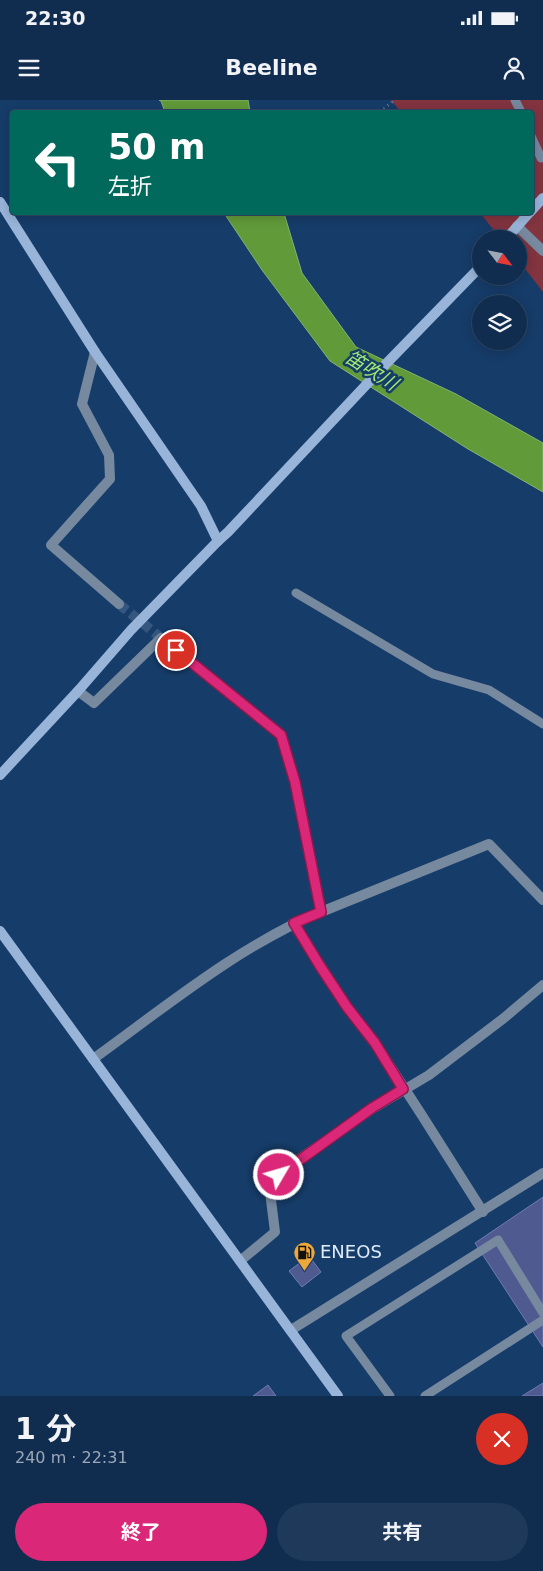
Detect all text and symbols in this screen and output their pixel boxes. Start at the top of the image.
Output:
text: 22:30 [25,7,85,29]
icon: menu [15,54,43,82]
icon: person [500,54,528,82]
text: Beeline [225,55,318,80]
text: 50 m [108,127,205,167]
icon: left [25,130,90,195]
text: 左折 [108,174,152,199]
north arrow [472,230,528,285]
map controls [472,230,527,350]
button: layers [472,295,527,350]
water label: 笛吹川 [342,346,404,395]
pin [155,629,197,671]
icon: arrive [162,636,190,664]
position arrow [252,1148,304,1200]
fuel station icon: ENEOS [292,1240,316,1271]
place label: ENEOS [320,1241,382,1262]
text: 1 分 [15,1411,76,1446]
button: close [476,1413,528,1465]
text: 240 m · 22:31 [15,1448,128,1467]
button: 終了 [15,1503,267,1561]
button: 共有 [277,1503,528,1561]

